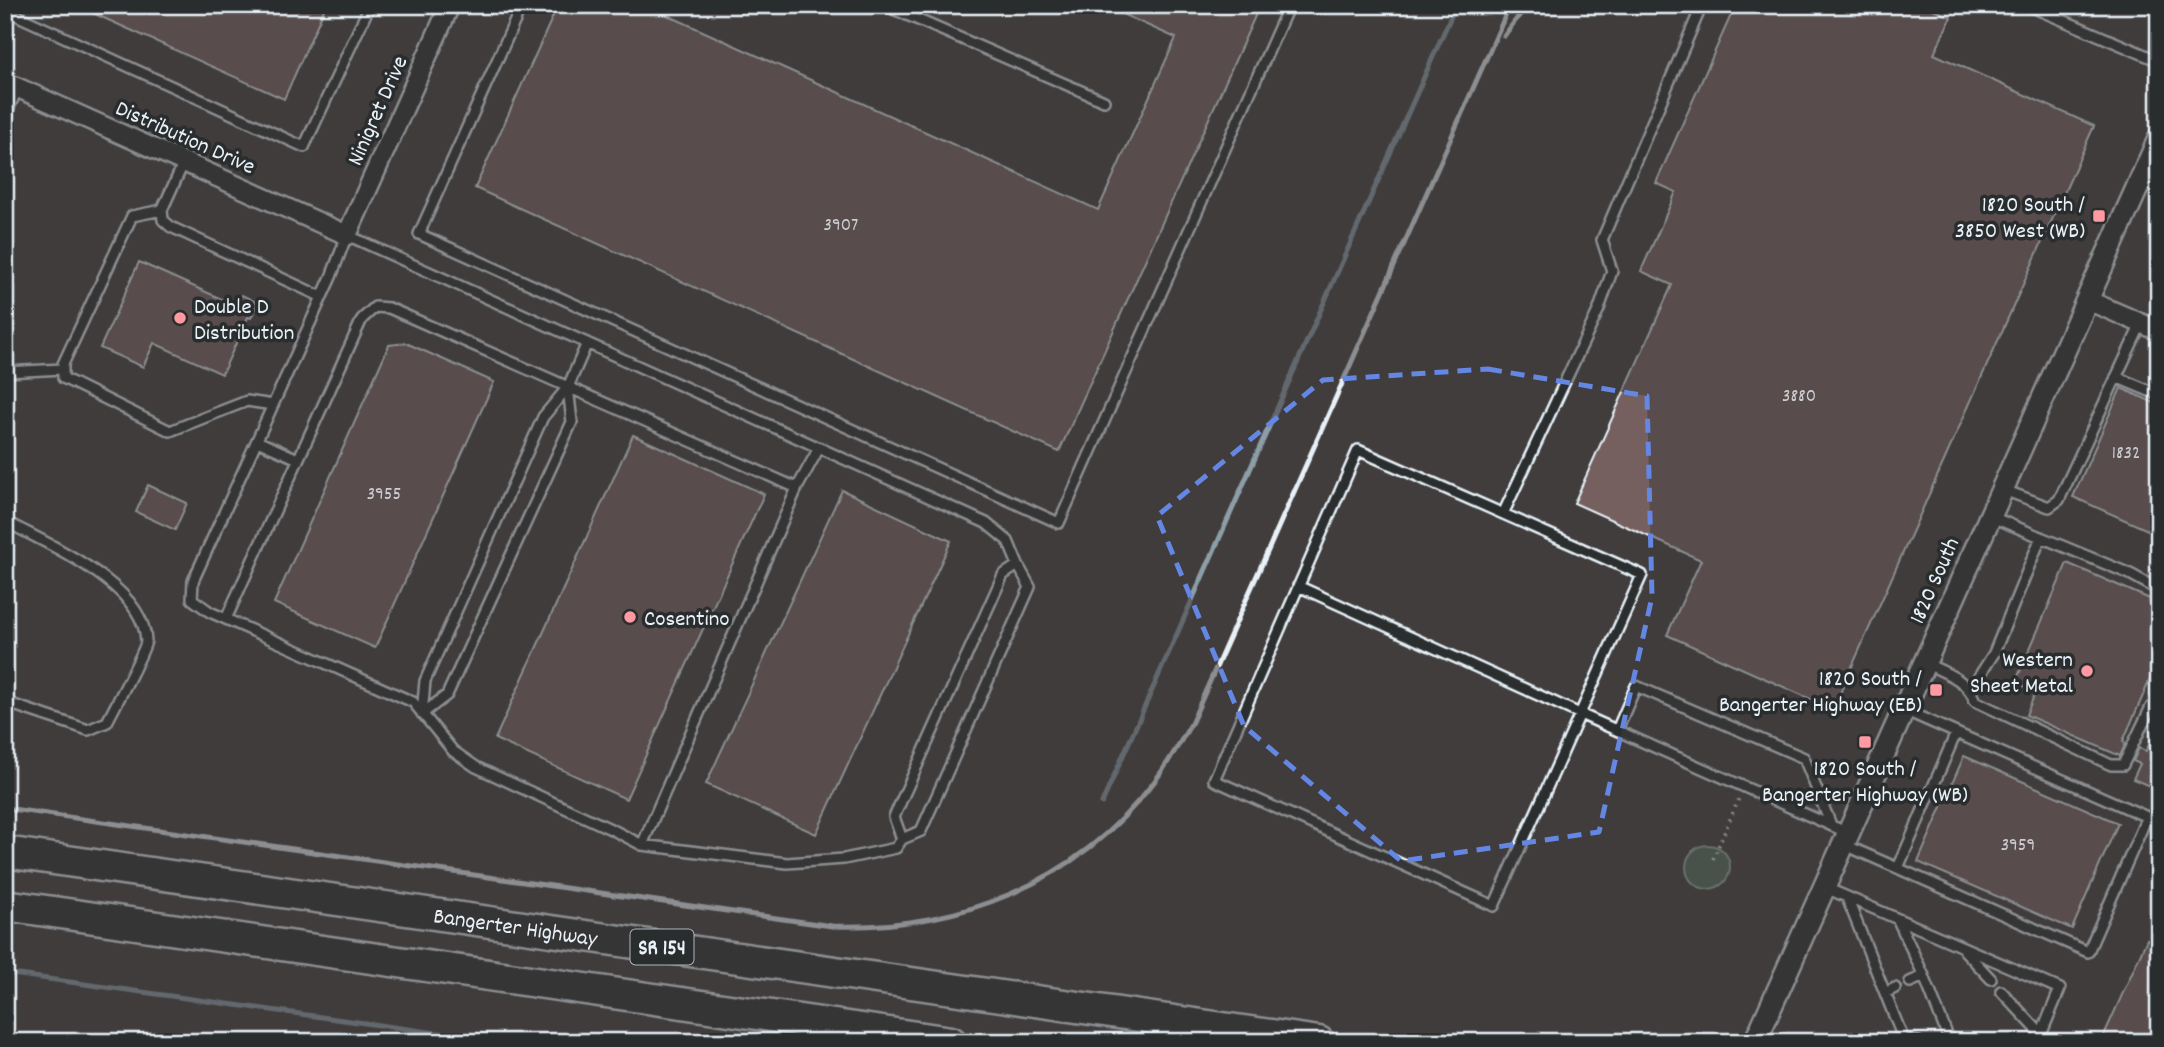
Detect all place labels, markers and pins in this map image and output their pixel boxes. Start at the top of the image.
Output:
place label: 1820 South / 3850 West (WB) [1955,190,2085,249]
marker: 1820 South / 3850 West (WB) [2091,208,2107,224]
place label: Double D Distribution [194,292,294,351]
marker: Double D Distribution [172,310,188,326]
place label: Cosentino [644,604,730,637]
marker: Cosentino [622,609,638,625]
place label: Western Sheet Metal [1970,645,2074,704]
marker: Western Sheet Metal [2079,663,2095,679]
place label: 1820 South / Bangerter Highway (EB) [1719,664,1922,723]
marker: 1820 South / Bangerter Highway (EB) [1928,682,1944,698]
marker: 1820 South / Bangerter Highway (WB) [1857,734,1873,750]
place label: 1820 South / Bangerter Highway (WB) [1762,754,1968,813]

